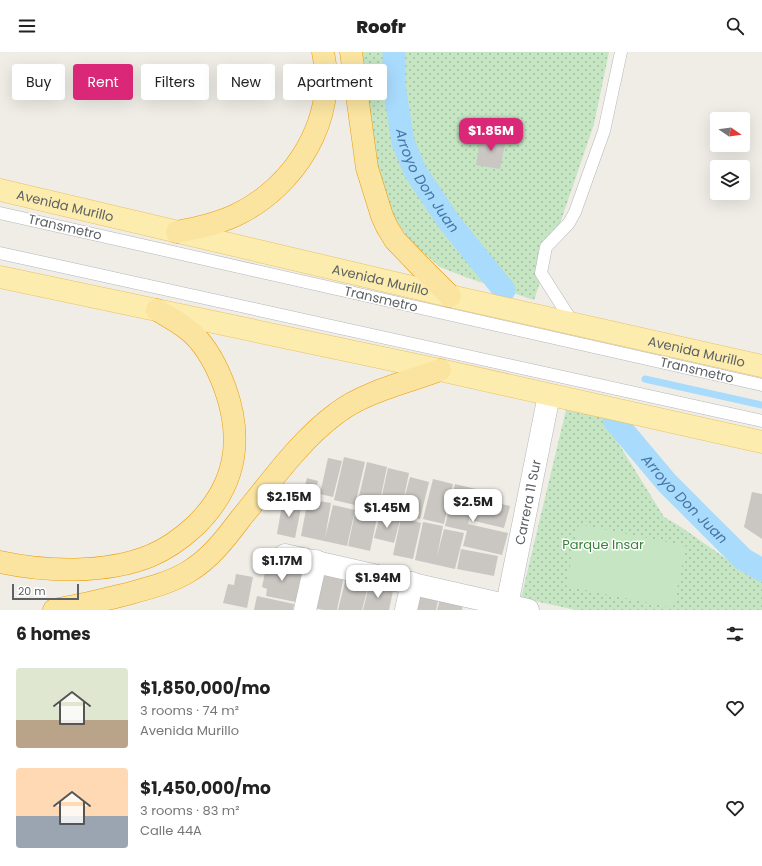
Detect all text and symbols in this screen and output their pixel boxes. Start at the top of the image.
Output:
text: Roofr [356,14,406,39]
icon: menu [16,15,38,37]
icon: search [724,15,746,37]
chip: Buy [12,64,65,100]
chip: Rent [73,64,133,100]
chip: Filters [141,64,209,100]
chip: New [217,64,275,100]
chip: Apartment [283,64,387,100]
north arrow [710,112,750,152]
map controls [710,112,750,200]
pin: $1.85M [458,118,524,152]
text: $1.85M [468,121,514,140]
water label: Arroyo Don Juan [391,127,464,237]
button: layers [710,160,750,200]
street label: Avenida Murillo [15,185,116,226]
street label: Transmetro [26,209,104,245]
street label: Avenida Murillo [330,259,431,300]
street label: Transmetro [342,281,420,317]
street label: Avenida Murillo [646,331,747,371]
street label: Transmetro [658,352,736,388]
water label: Arroyo Don Juan [636,449,732,548]
street label: Carrera 11 Sur [510,458,545,546]
pin: $2.15M [256,484,322,518]
text: $2.15M [267,487,311,506]
pin: $2.5M [445,489,501,523]
text: $2.5M [453,492,493,511]
pin: $1.45M [354,495,420,529]
text: $1.45M [364,498,410,517]
park label: Parque Insar [562,535,644,554]
pin: $1.17M [249,548,315,582]
text: $1.17M [262,551,302,570]
pin: $1.94M [345,565,411,599]
text: $1.94M [355,568,401,587]
scale bar [12,582,79,601]
text: 20 m [18,583,46,599]
text: 6 homes [16,622,91,646]
icon: filters [724,623,746,645]
text: $1,850,000/mo [140,676,270,700]
icon: home [48,684,96,732]
icon: heart [724,697,746,719]
text: 3 rooms · 74 m² [140,701,239,720]
text: Avenida Murillo [140,721,239,740]
text: $1,450,000/mo [140,776,271,800]
icon: home [48,784,96,832]
icon: heart [724,797,746,819]
text: 3 rooms · 83 m² [140,801,240,820]
text: Calle 44A [140,821,202,840]

